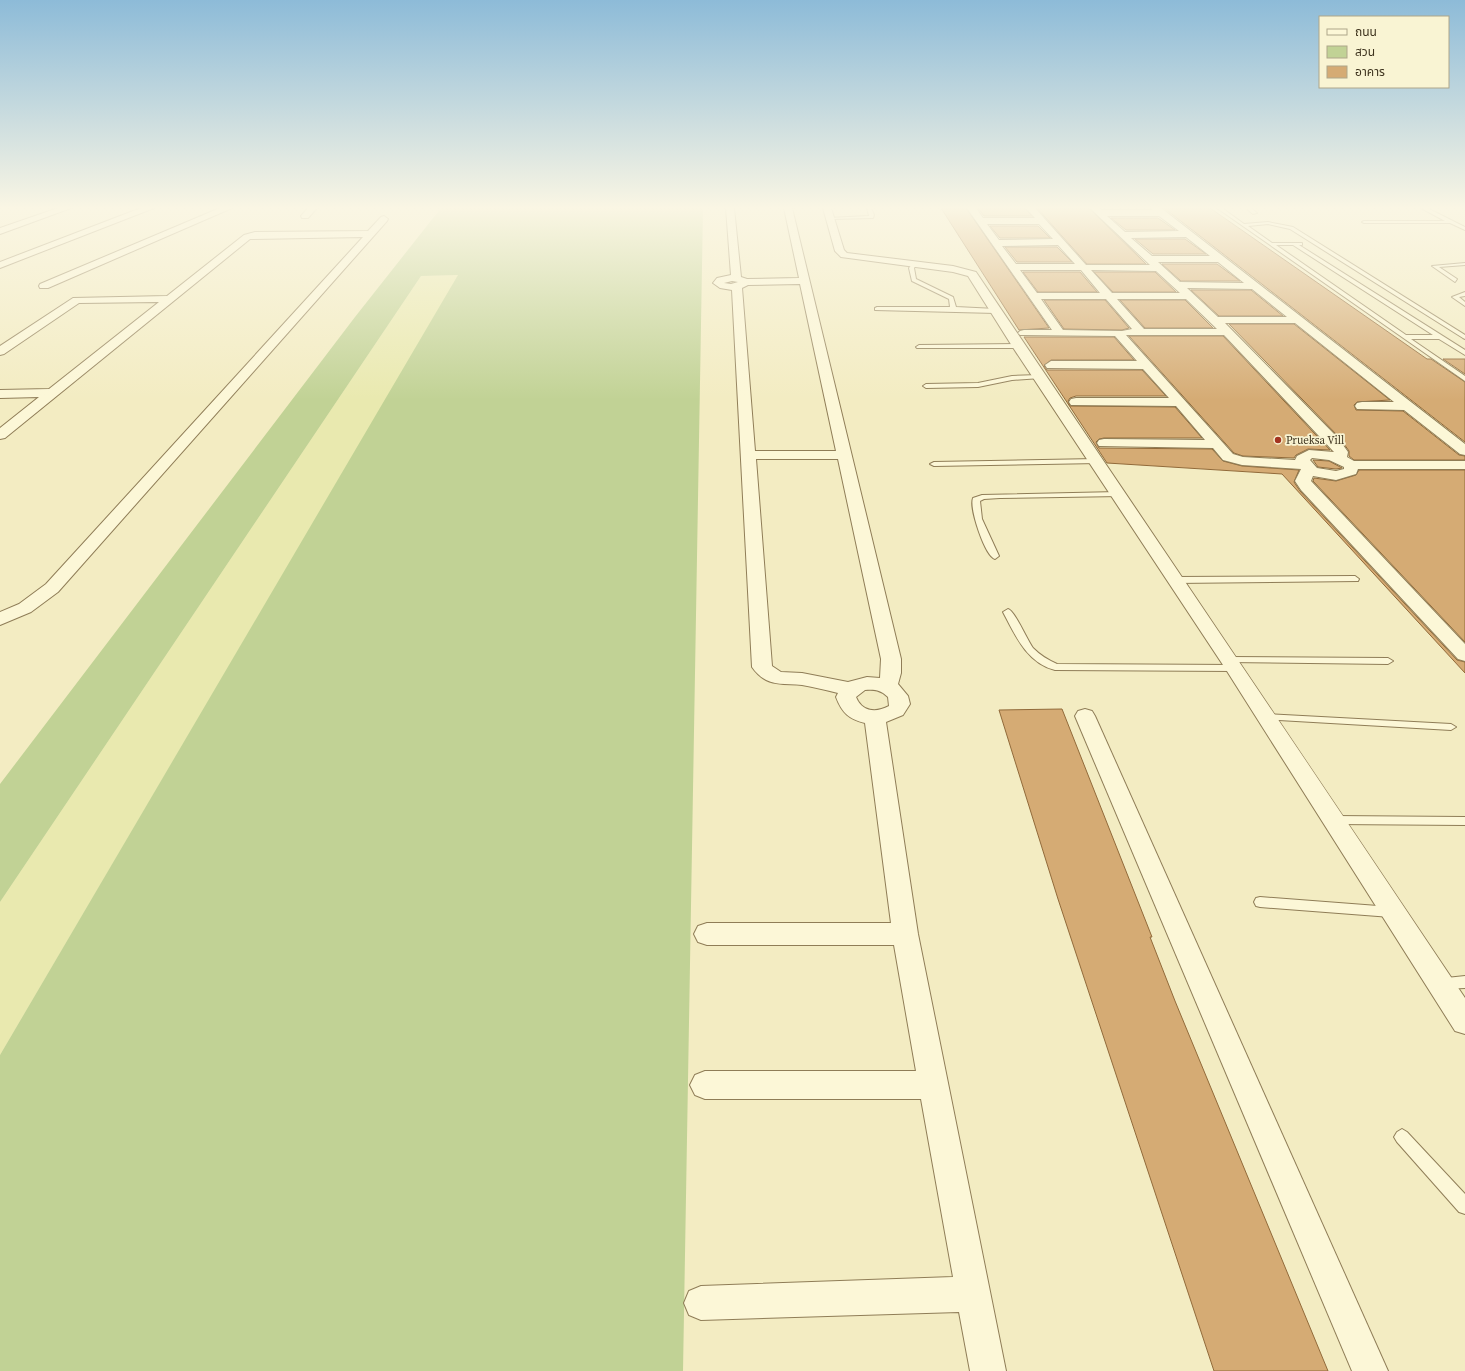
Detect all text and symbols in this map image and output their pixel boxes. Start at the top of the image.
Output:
legend [1319,16,1449,88]
text: ถนน [1355,24,1377,40]
text: สวน [1355,44,1375,60]
text: อาคาร [1355,64,1385,80]
place label: Prueksa Vill [1286,433,1344,448]
marker: Prueksa Vill [1273,435,1283,445]

